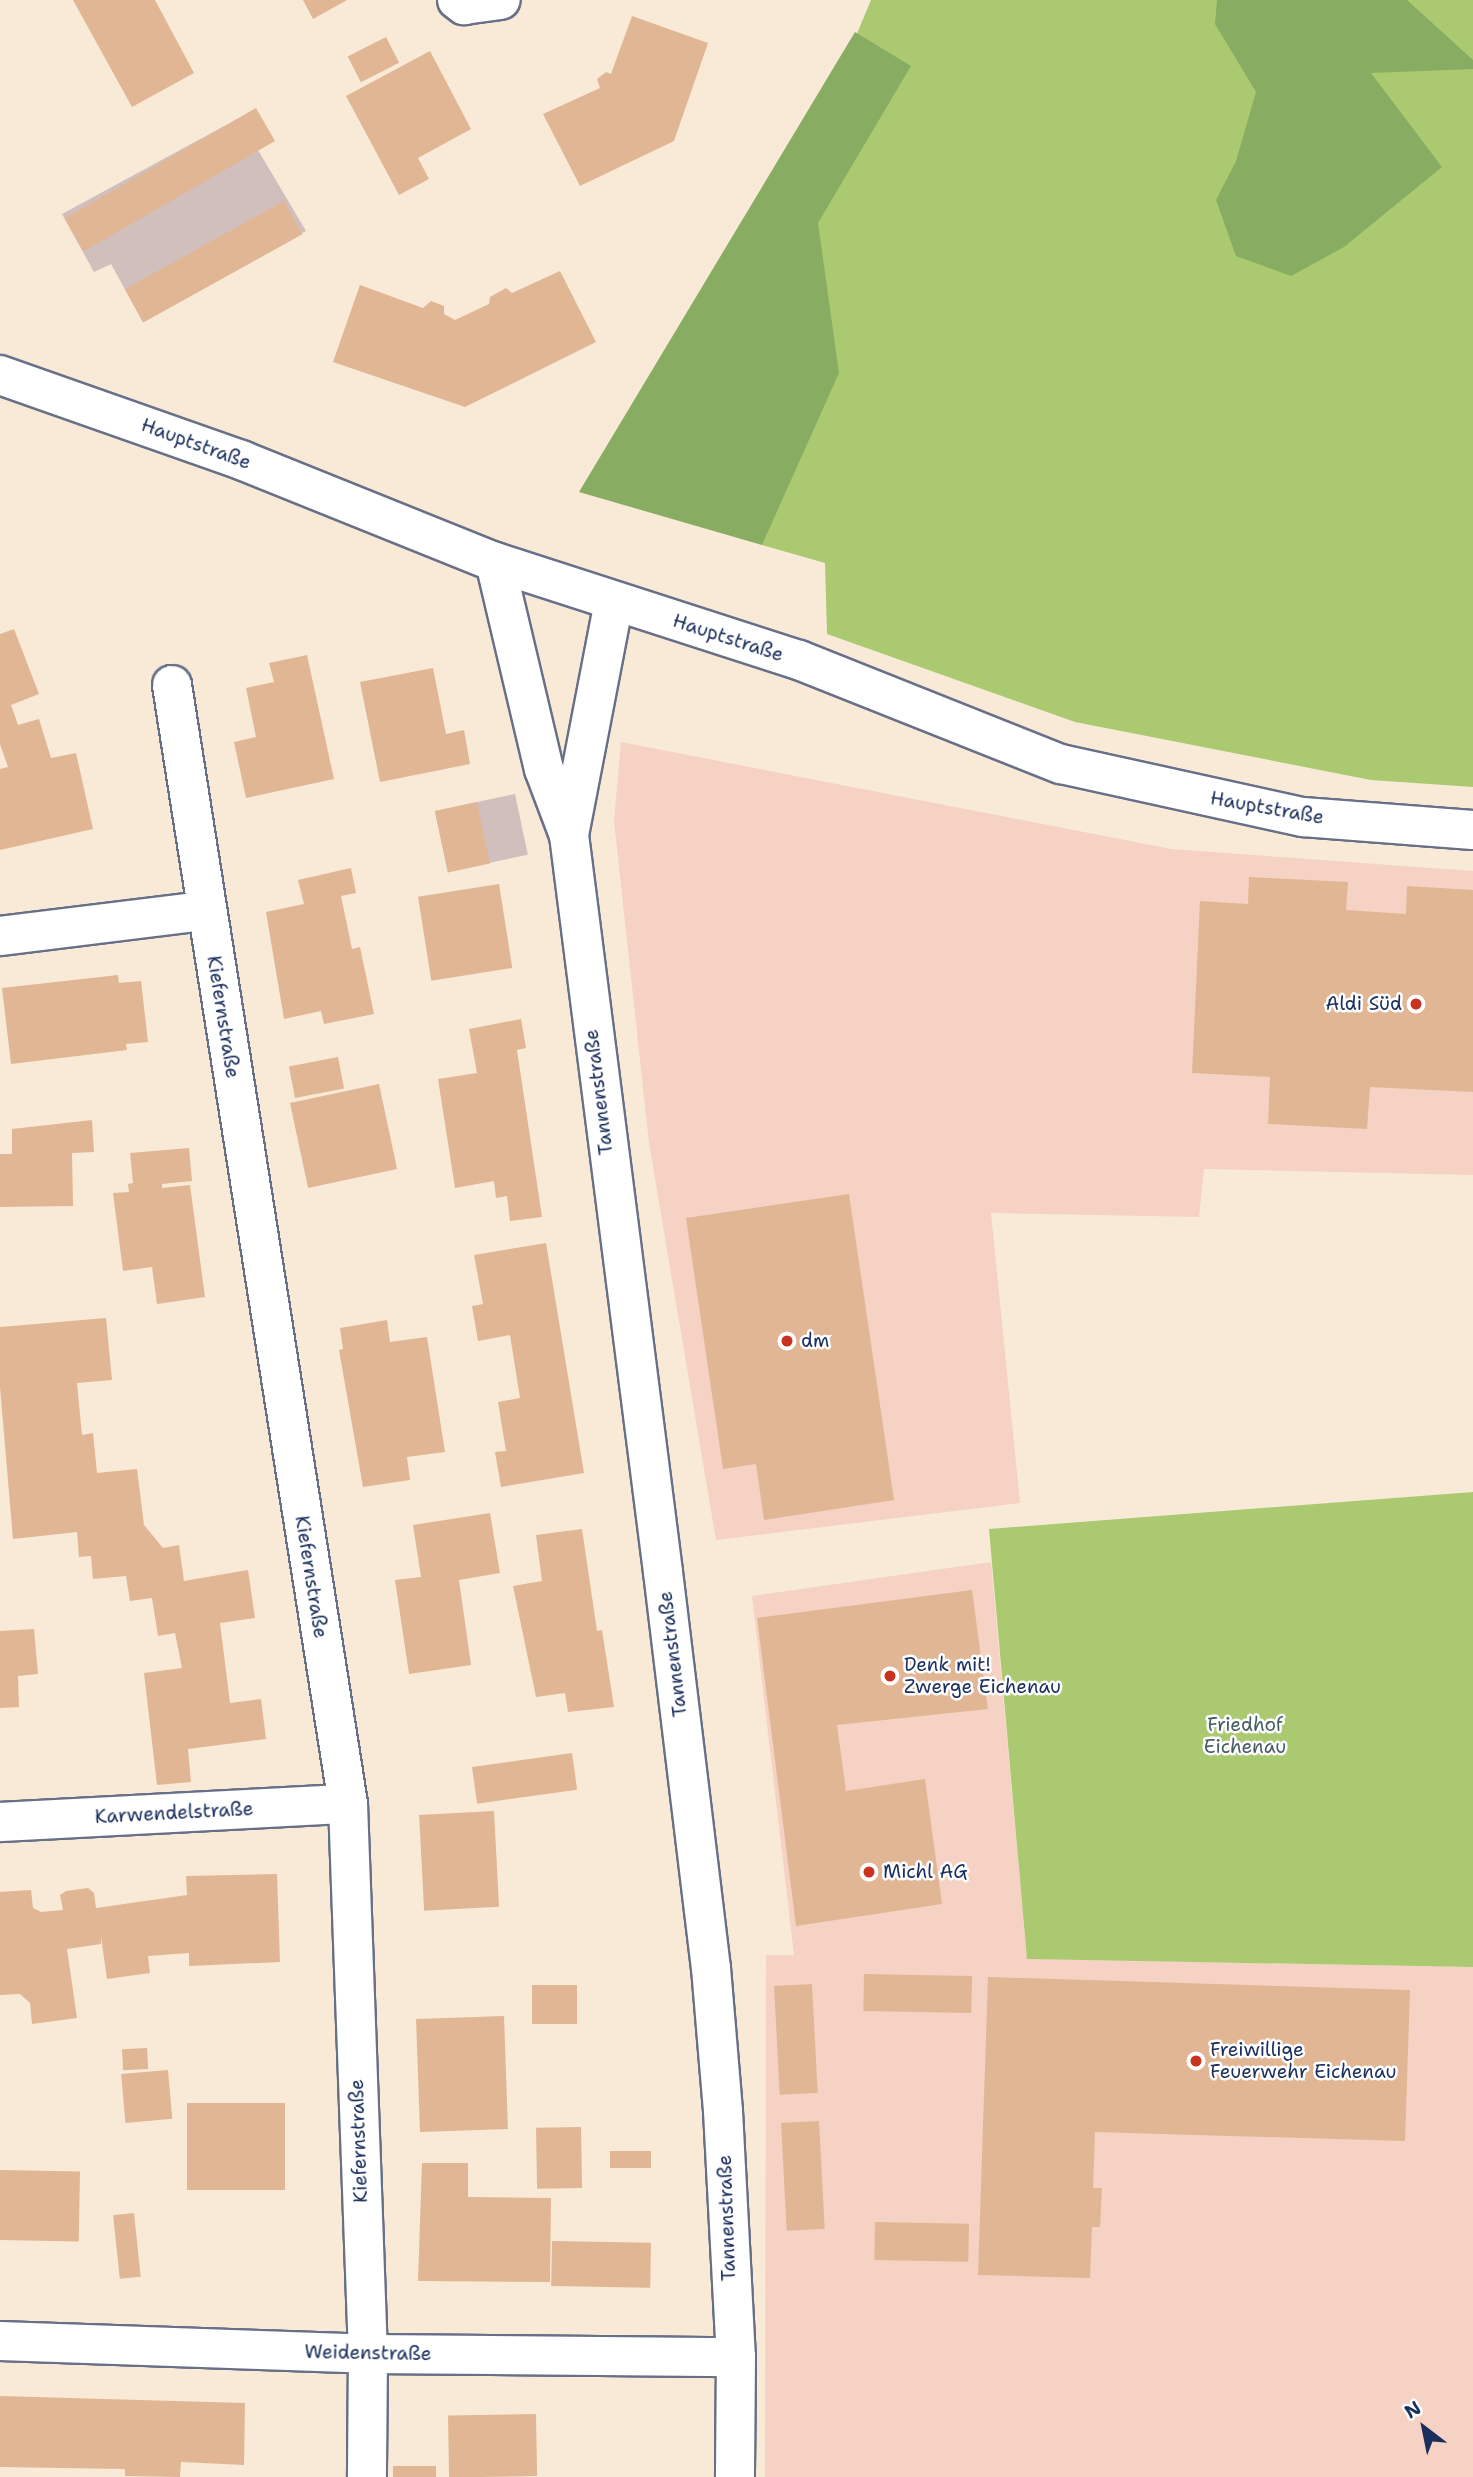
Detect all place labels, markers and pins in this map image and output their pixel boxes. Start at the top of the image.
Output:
place label: Aldi Süd [1326,993,1402,1015]
marker: Aldi Süd [1408,996,1424,1012]
place label: dm [801,1330,829,1352]
marker: dm [779,1333,795,1349]
place label: Denk mit! Zwerge Eichenau [904,1654,1061,1698]
marker: Denk mit! Zwerge Eichenau [882,1668,898,1684]
place label: Michl AG [883,1861,968,1883]
marker: Michl AG [861,1864,877,1880]
place label: Freiwillige Feuerwehr Eichenau [1210,2039,1396,2083]
marker: Freiwillige Feuerwehr Eichenau [1188,2053,1204,2069]

